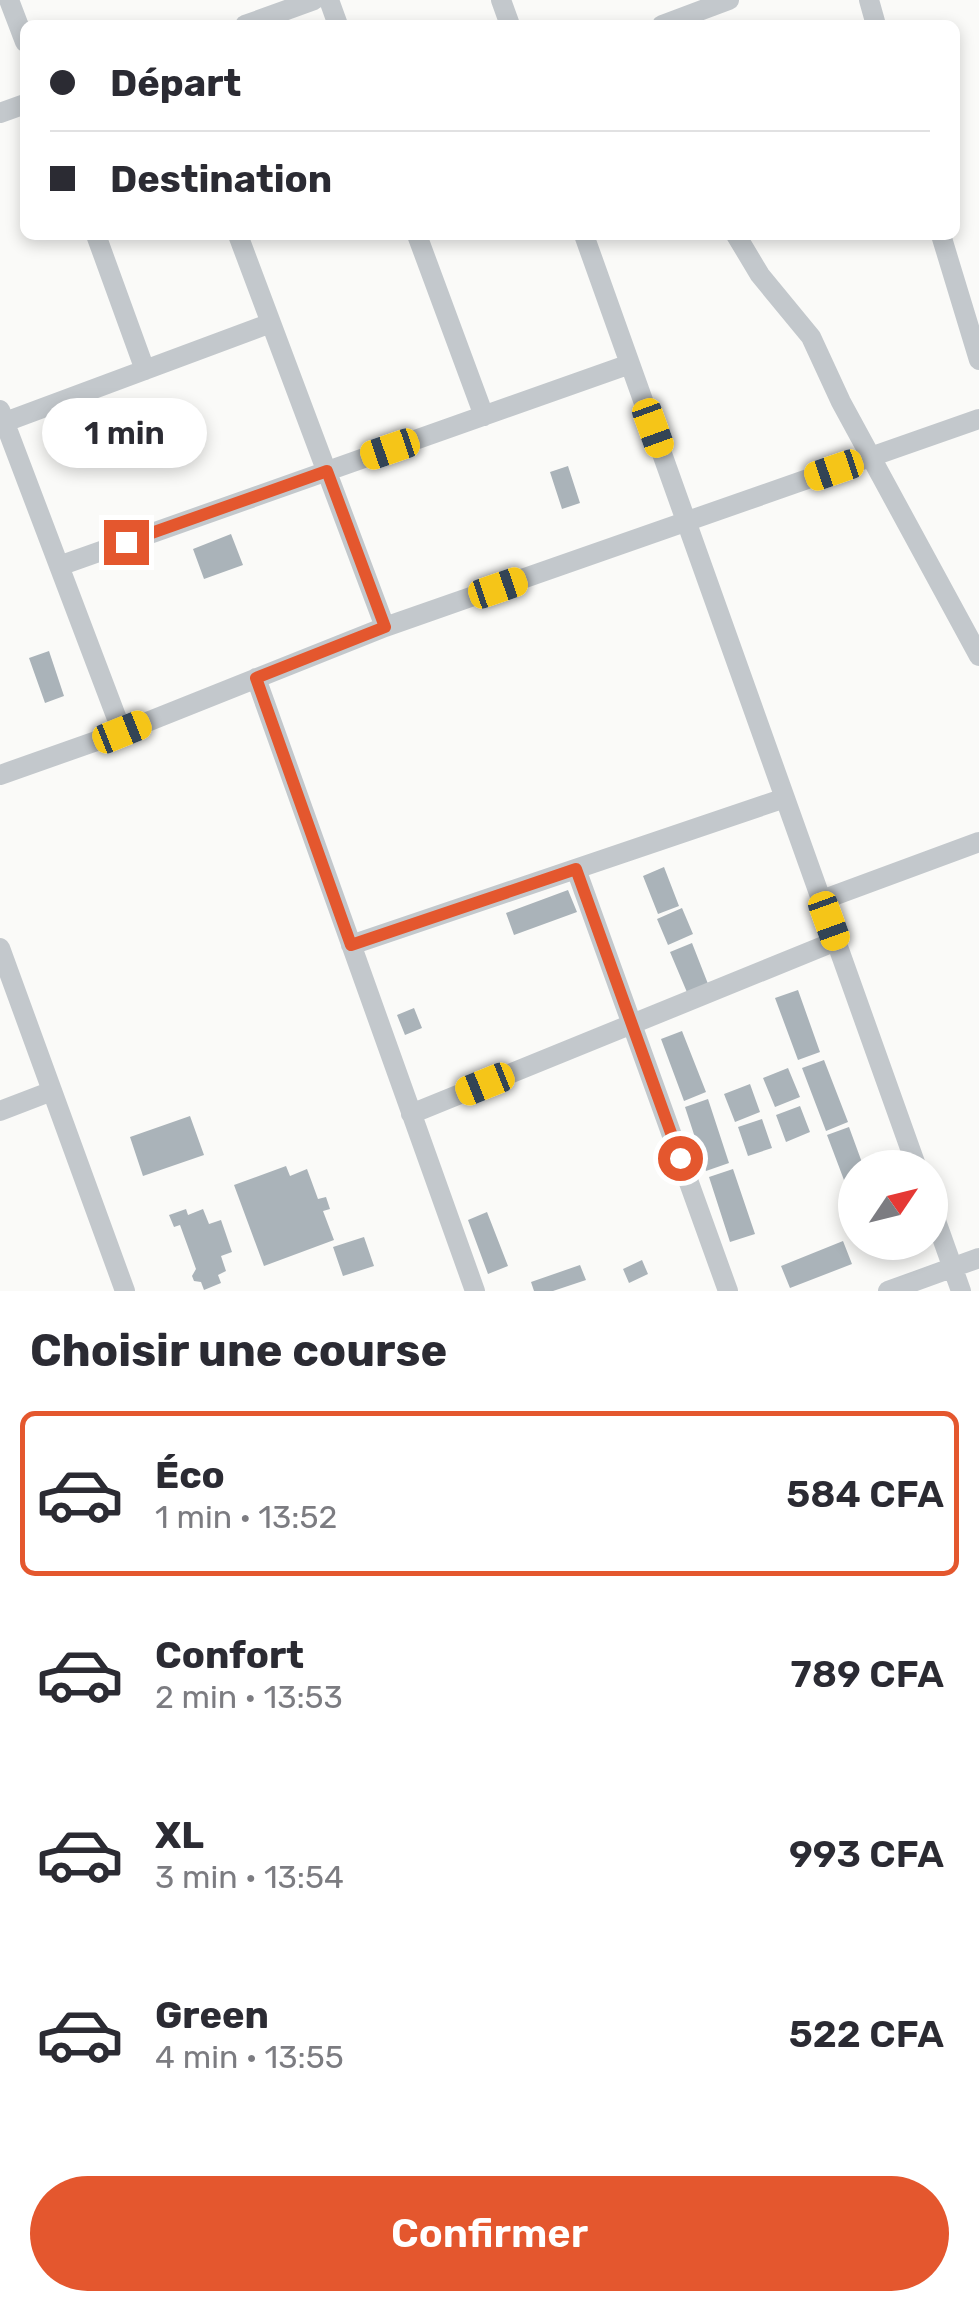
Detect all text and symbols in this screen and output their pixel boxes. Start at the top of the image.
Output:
text: Départ [110,60,241,106]
text: Destination [110,156,332,202]
car [629,395,677,461]
callout: 1 min [44,397,208,467]
text: 1 min [84,414,165,452]
car [357,425,423,473]
car [801,446,867,494]
route end [104,520,149,565]
car [465,564,531,612]
car [89,707,155,757]
car [805,888,853,954]
car [452,1059,518,1109]
route start [658,1136,703,1181]
north arrow [838,1150,948,1260]
map controls [838,1150,948,1260]
text: Choisir une course [30,1324,447,1377]
icon: car [35,1449,125,1539]
text: Éco [155,1452,225,1498]
text: 584 CFA [786,1471,944,1517]
text: 1 min · 13:52 [155,1498,337,1536]
icon: car [35,1629,125,1719]
text: Confort [155,1632,304,1678]
text: 789 CFA [790,1651,944,1697]
text: 2 min · 13:53 [155,1678,343,1716]
icon: car [35,1809,125,1899]
text: XL [155,1812,204,1858]
text: 993 CFA [789,1831,944,1877]
text: 3 min · 13:54 [155,1858,344,1896]
icon: car [35,1989,125,2079]
text: Green [155,1992,269,2038]
text: 522 CFA [789,2011,944,2057]
text: 4 min · 13:55 [155,2038,344,2076]
button: Confirmer [30,2176,949,2291]

